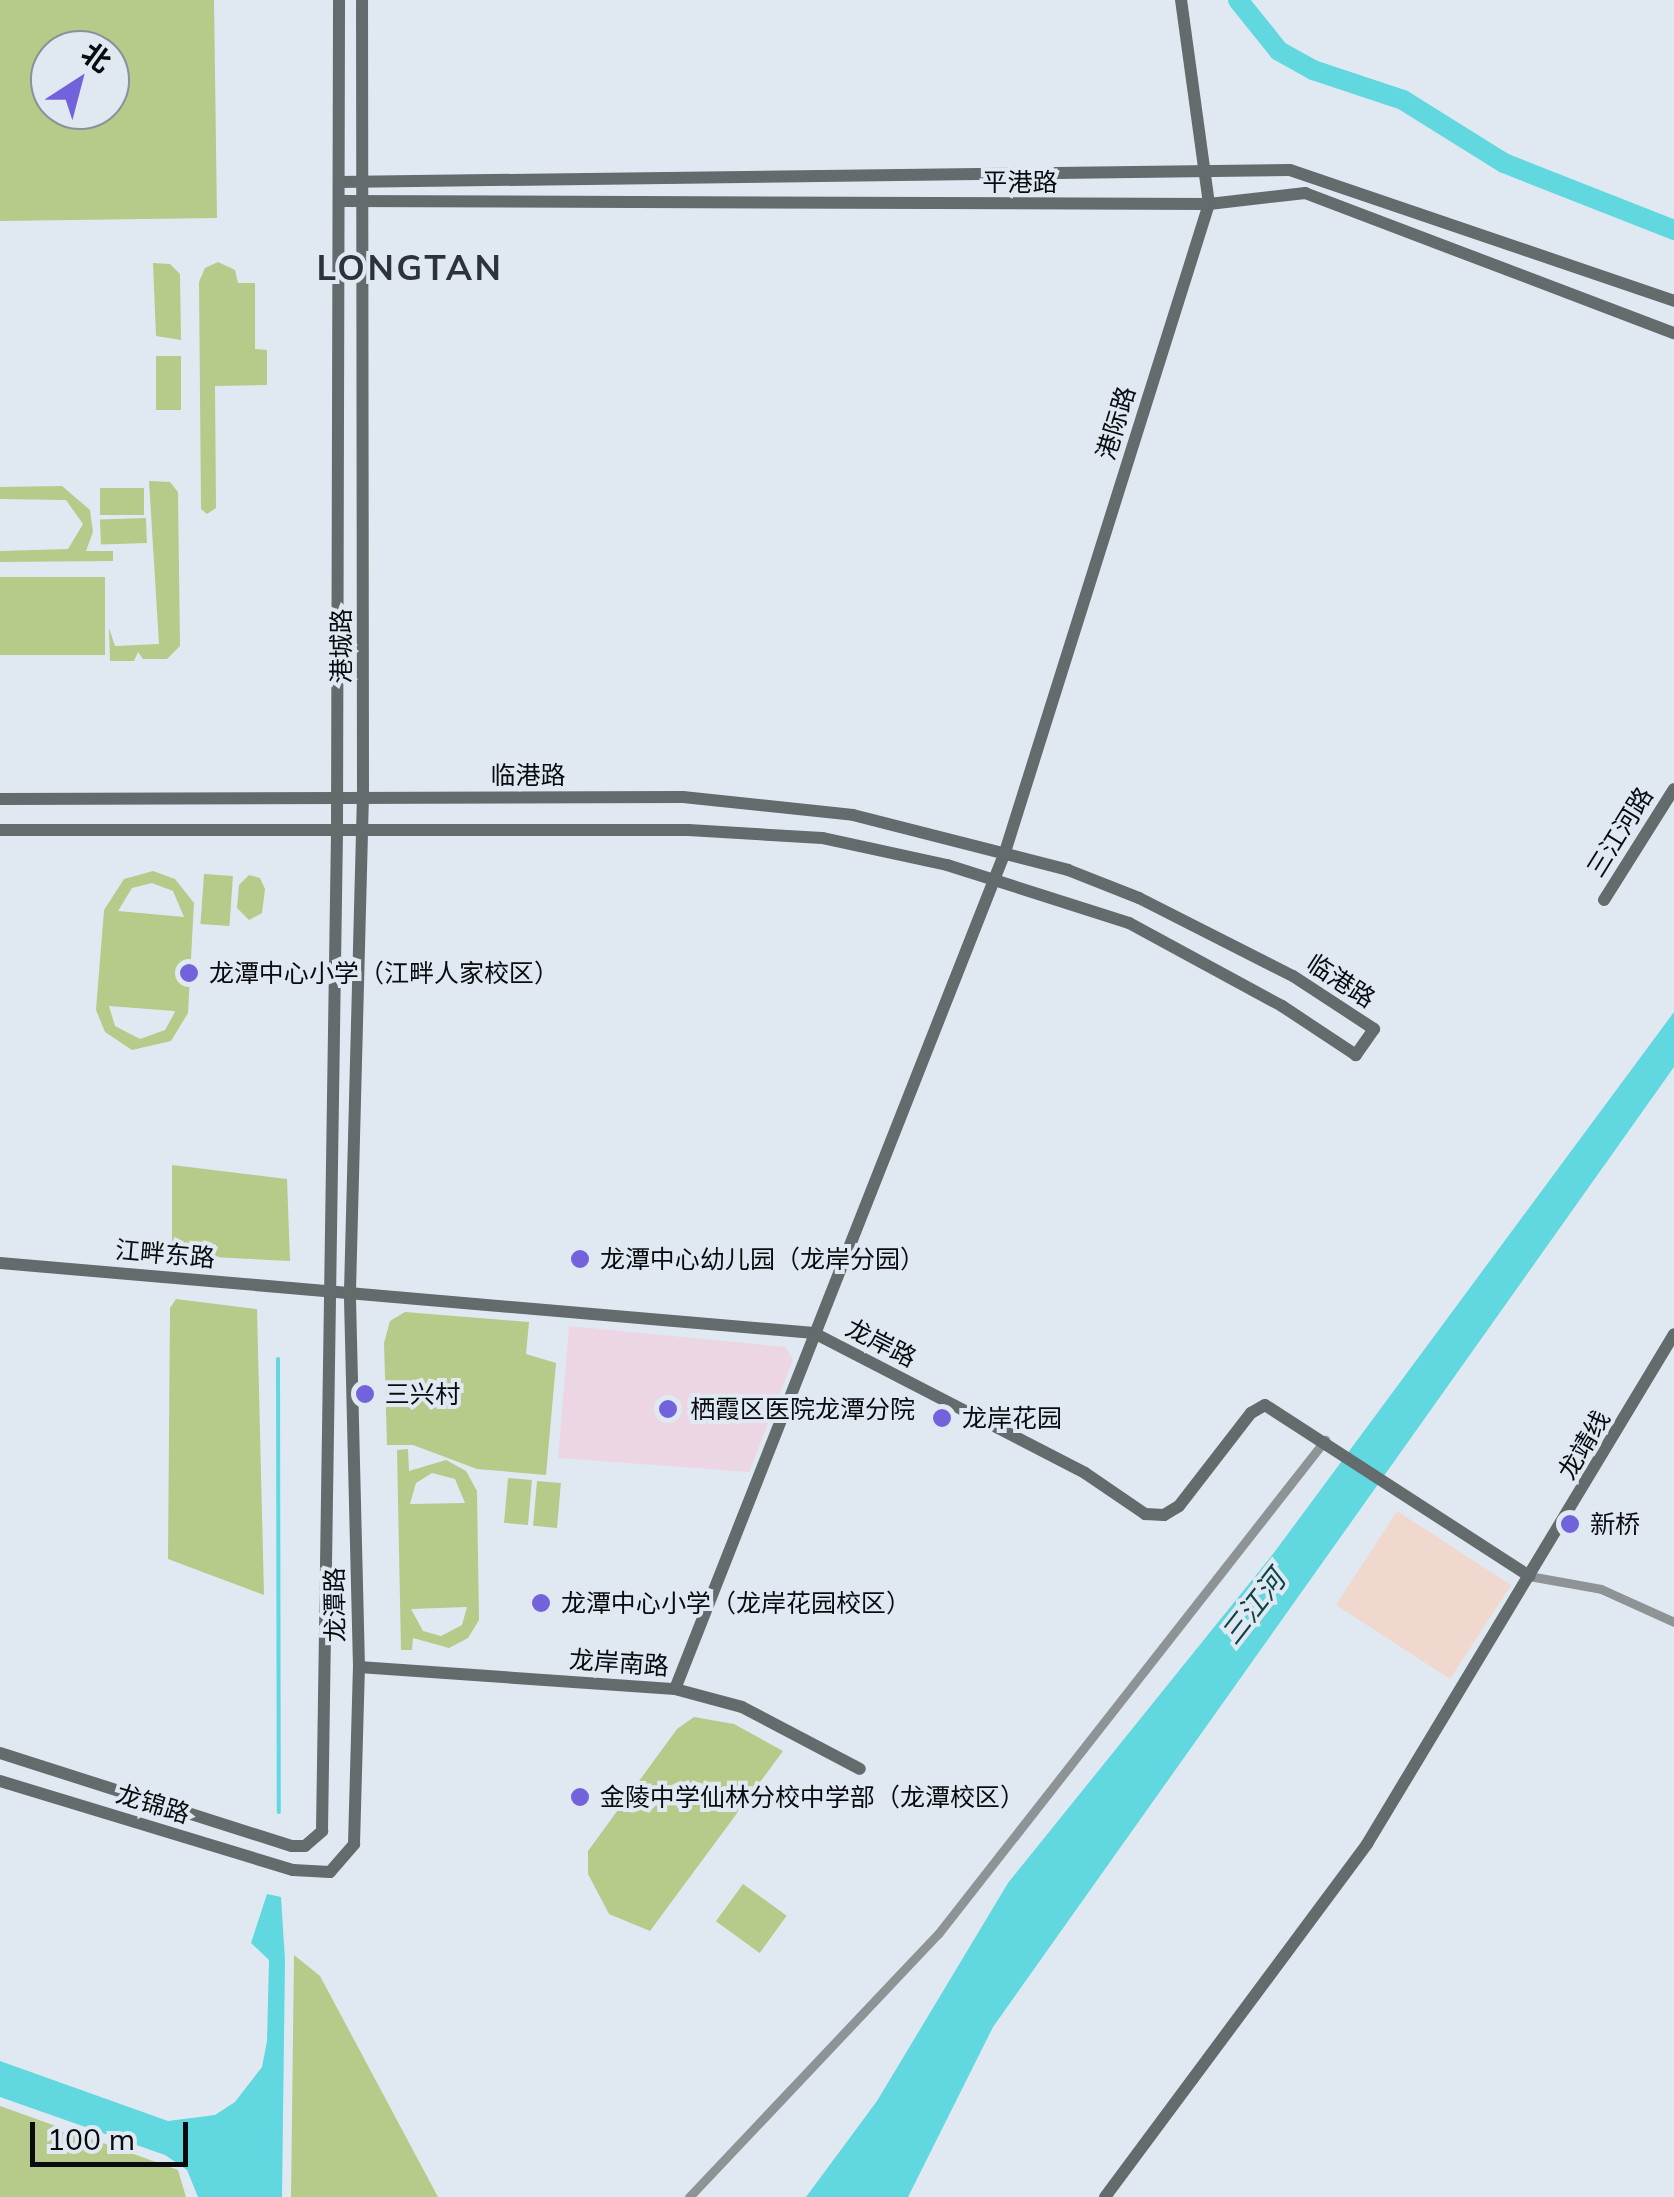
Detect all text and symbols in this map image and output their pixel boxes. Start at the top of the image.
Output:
north arrow [30,30,130,130]
text: 北 [75,35,118,79]
street label: 平港路 [983,167,1057,197]
district label: LONGTAN [317,246,503,288]
street label: 港际路 [1091,383,1141,463]
street label: 港城路 [326,609,356,683]
street label: 临港路 [491,760,565,790]
street label: 三江河路 [1581,782,1659,882]
street label: 临港路 [1301,948,1381,1014]
place label: 龙潭中心小学（江畔人家校区） [209,958,559,988]
marker: 龙潭中心小学（江畔人家校区） [178,962,200,984]
street label: 江畔东路 [114,1235,216,1273]
place label: 龙潭中心幼儿园（龙岸分园） [600,1244,925,1274]
marker: 龙潭中心幼儿园（龙岸分园） [569,1248,591,1270]
street label: 龙岸路 [841,1313,921,1373]
place label: 三兴村 [385,1379,460,1409]
marker: 三兴村 [354,1383,376,1405]
place label: 栖霞区医院龙潭分院 [690,1394,915,1424]
marker: 栖霞区医院龙潭分院 [655,1396,681,1422]
place label: 龙岸花园 [962,1403,1062,1433]
street label: 龙靖线 [1552,1405,1616,1485]
marker: 龙岸花园 [931,1407,953,1429]
place label: 新桥 [1590,1509,1640,1539]
marker: 新桥 [1559,1513,1581,1535]
water label: 三江河 [1214,1564,1292,1650]
street label: 龙潭路 [319,1567,351,1643]
place label: 龙潭中心小学（龙岸花园校区） [561,1588,911,1618]
marker: 龙潭中心小学（龙岸花园校区） [530,1592,552,1614]
street label: 龙岸南路 [568,1645,670,1681]
street label: 龙锦路 [113,1779,193,1829]
place label: 金陵中学仙林分校中学部（龙潭校区） [600,1782,1025,1812]
marker: 金陵中学仙林分校中学部（龙潭校区） [569,1786,591,1808]
scale bar [35,2102,192,2164]
text: 100 m [47,2120,135,2158]

